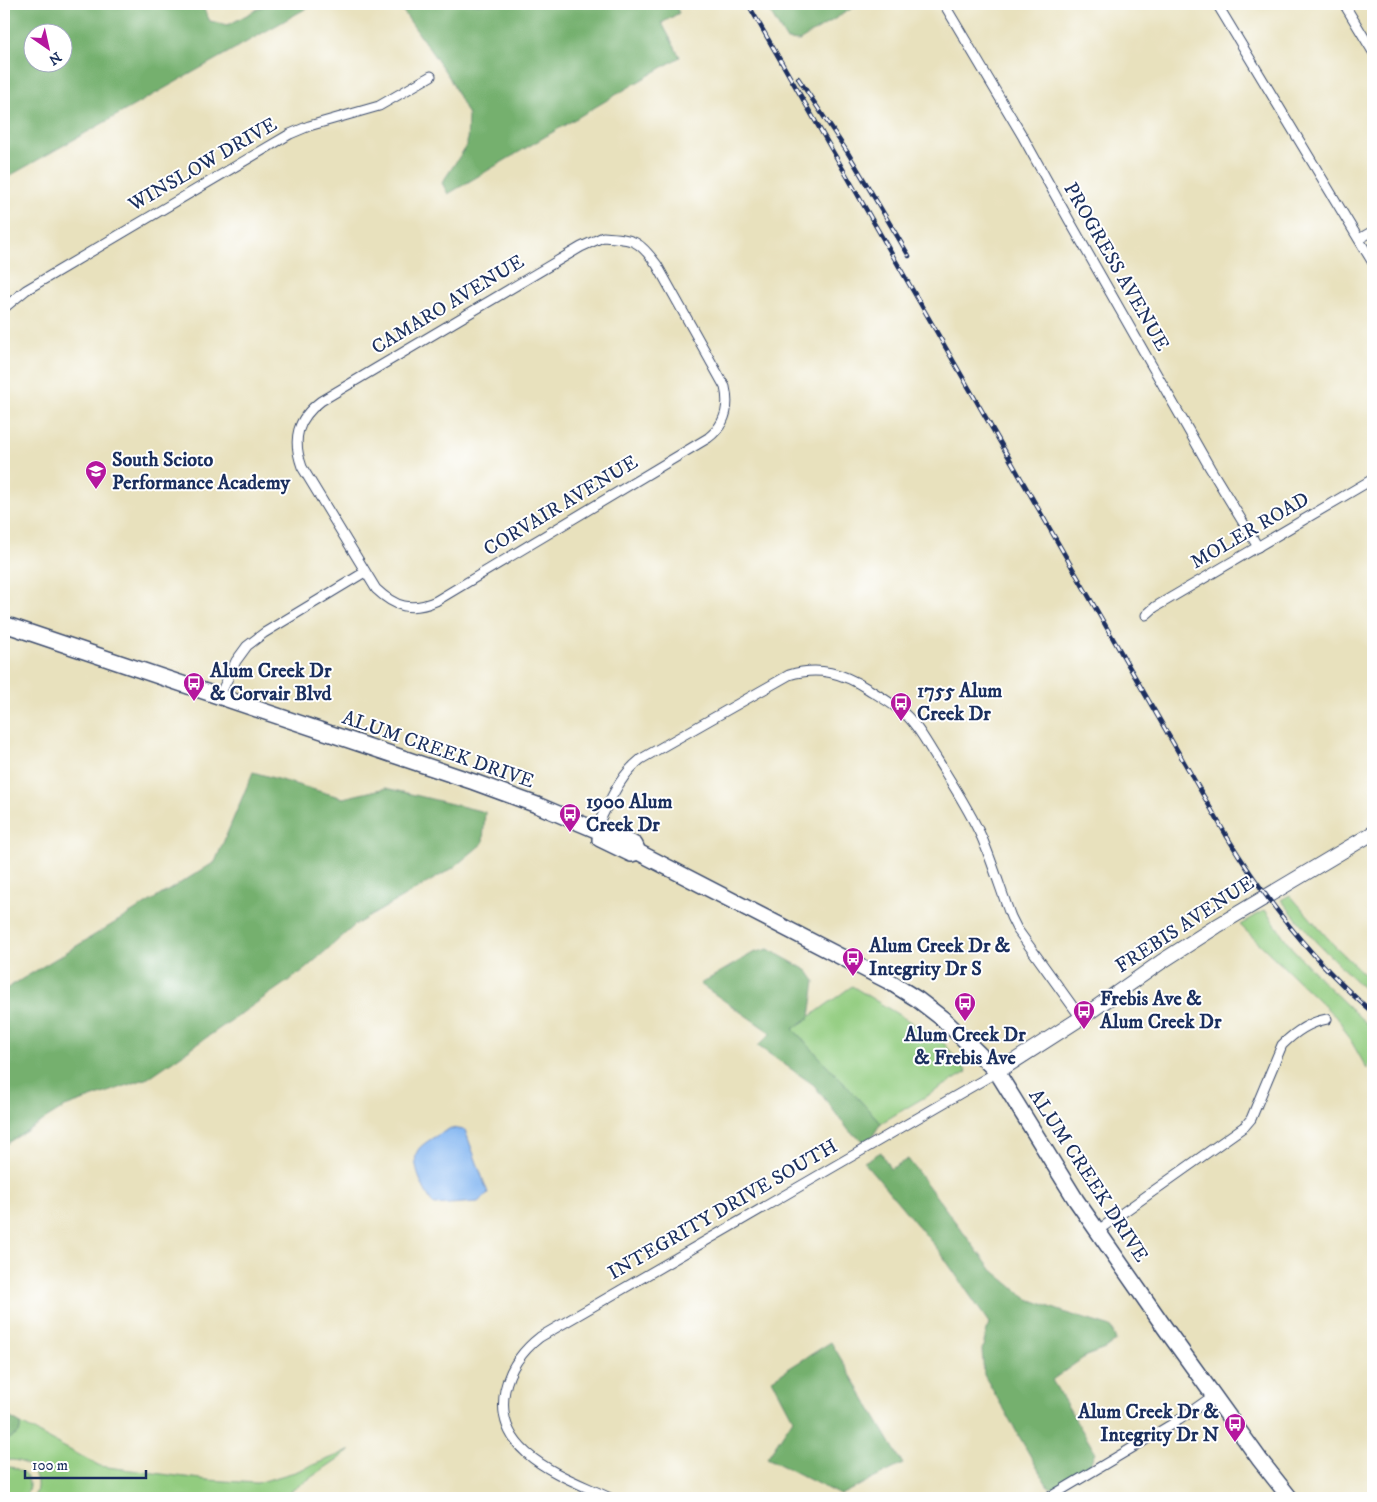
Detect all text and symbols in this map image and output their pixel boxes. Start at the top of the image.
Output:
north arrow [22,22,72,72]
text: N [44,47,65,69]
street label: WINSLOW DRIVE [123,112,282,218]
street label: PROGRESS AVENUE [1058,178,1174,356]
street label: CAMARO AVENUE [367,250,529,360]
place label: South Scioto Performance Academy [112,448,291,496]
street label: CORVAIR AVENUE [479,450,643,562]
school or university icon: South Scioto Performance Academy [84,459,108,490]
street label: MOLER ROAD [1186,487,1314,575]
place label: Alum Creek Dr & Corvair Blvd [209,659,333,707]
bus stop icon: Alum Creek Dr & Corvair Blvd [182,671,206,702]
place label: 1755 Alum Creek Dr [917,679,1002,727]
bus stop icon: 1755 Alum Creek Dr [889,691,913,722]
street label: ALUM CREEK DRIVE [339,705,537,795]
place label: 1900 Alum Creek Dr [586,790,672,838]
bus stop icon: 1900 Alum Creek Dr [558,802,582,833]
street label: FREBIS AVENUE [1111,871,1259,979]
place label: Alum Creek Dr & Integrity Dr S [868,934,1011,982]
bus stop icon: Alum Creek Dr & Integrity Dr S [841,946,865,977]
place label: Frebis Ave & Alum Creek Dr [1099,987,1222,1035]
bus stop icon: Alum Creek Dr & Frebis Ave [953,991,977,1022]
bus stop icon: Frebis Ave & Alum Creek Dr [1072,999,1096,1030]
place label: Alum Creek Dr & Frebis Ave [903,1023,1026,1071]
street label: ALUM CREEK DRIVE [1023,1085,1153,1267]
street label: INTEGRITY DRIVE SOUTH [604,1134,842,1286]
place label: Alum Creek Dr & Integrity Dr N [1077,1400,1220,1448]
bus stop icon: Alum Creek Dr & Integrity Dr N [1223,1412,1247,1443]
scale bar [25,1447,146,1479]
text: 100 m [32,1456,68,1475]

